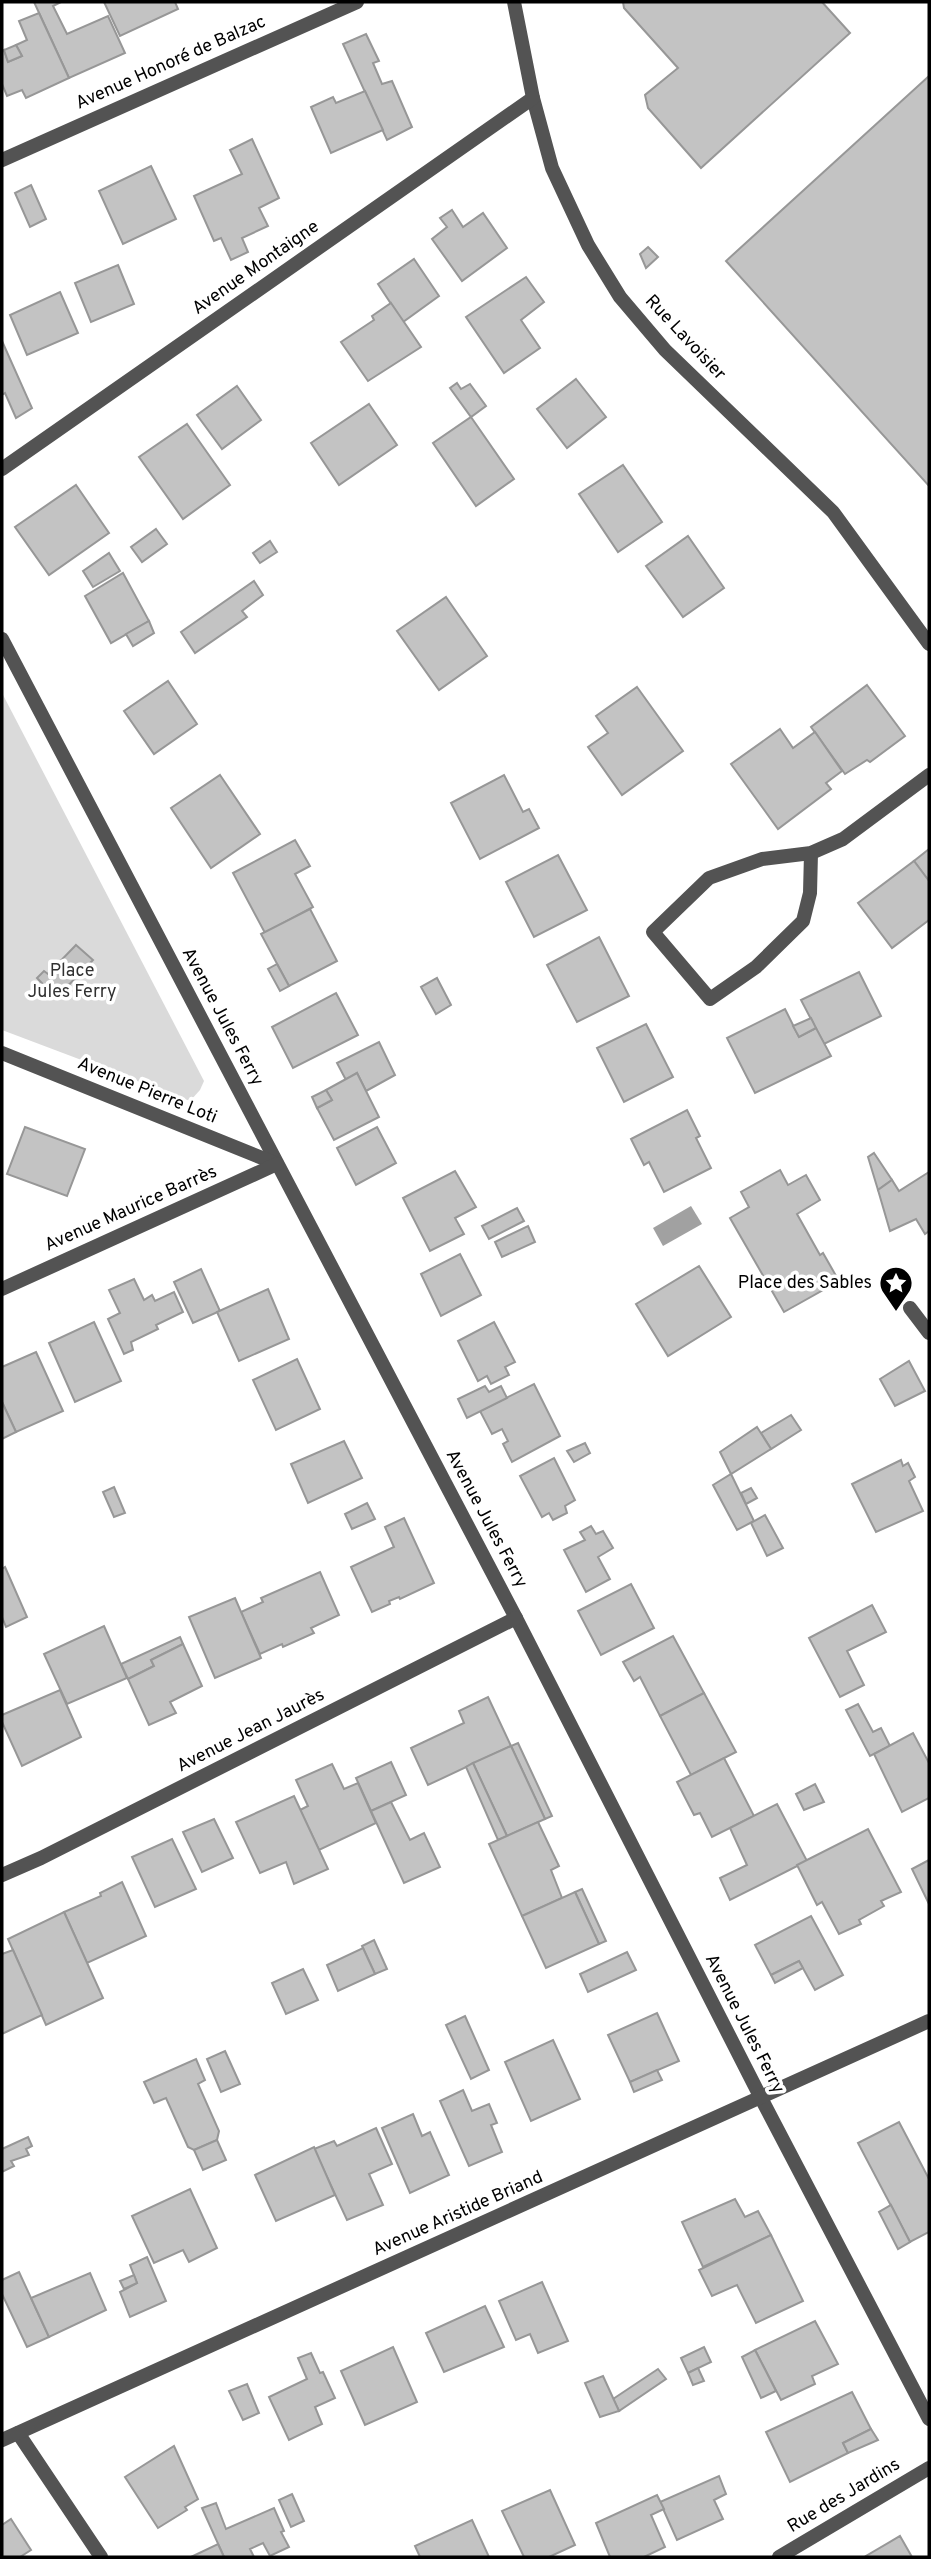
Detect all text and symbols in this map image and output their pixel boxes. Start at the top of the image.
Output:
street label: Avenue Honoré de Balzac [72,11,270,115]
street label: Avenue Montaigne [188,216,324,320]
street label: Rue Lavoisier [639,290,731,386]
street label: Avenue Jules Ferry [176,944,268,1090]
park label: Place Jules Ferry [28,960,117,1004]
street label: Avenue Pierre Loti [74,1053,220,1129]
street label: Avenue Maurice Barrès [41,1161,221,1257]
place icon: Place des Sables [877,1264,915,1313]
place label: Place des Sables [738,1272,872,1295]
street label: Avenue Jules Ferry [440,1446,532,1592]
street label: Avenue Jean Jaurès [173,1684,329,1778]
street label: Avenue Jules Ferry [699,1950,789,2098]
street label: Avenue Aristide Briand [369,2166,547,2262]
street label: Rue des Jardins [784,2453,904,2539]

